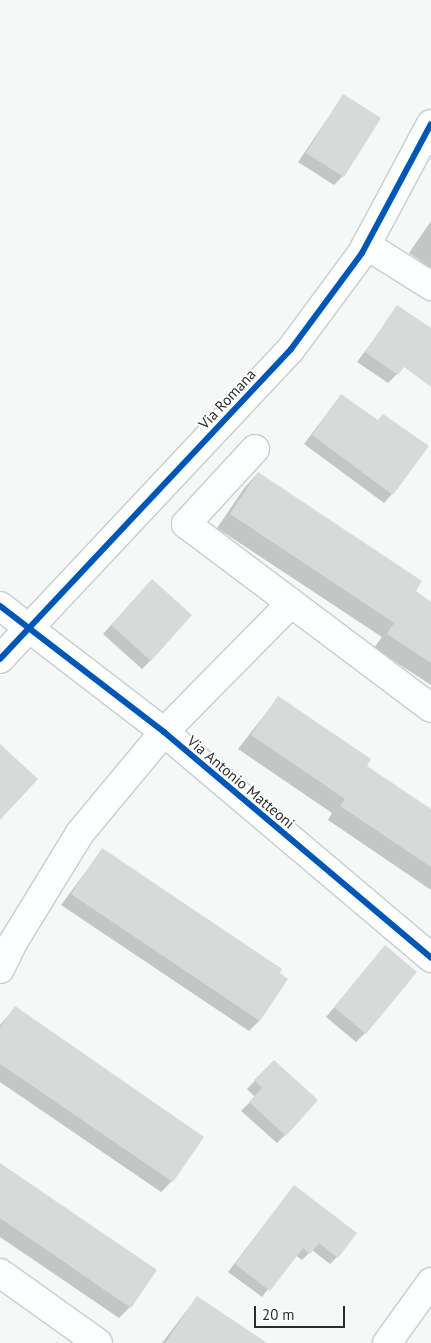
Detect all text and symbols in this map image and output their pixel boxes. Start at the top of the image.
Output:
street label: Via Romana [195,365,259,433]
street label: Via Antonio Matteoni [183,732,299,832]
scale bar [256,1296,347,1328]
text: 20 m [262,1305,295,1324]

